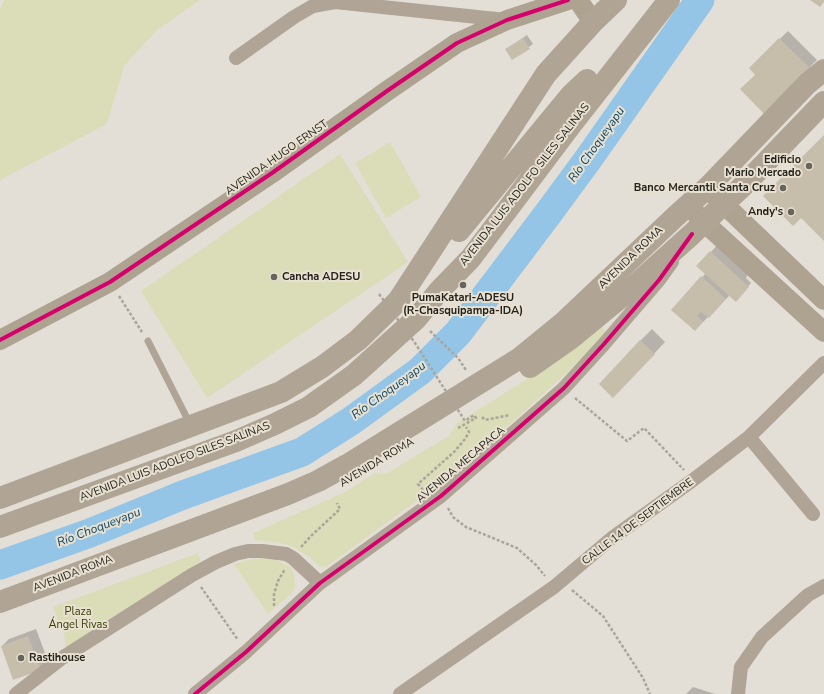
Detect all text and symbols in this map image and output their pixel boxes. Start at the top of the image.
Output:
street label: AVENIDA LUIS ADOLFO SILES SALINAS [457,101,593,269]
water label: Río Choqueyapu [566,105,628,185]
street label: AVENIDA HUGO ERNST [223,118,331,198]
place label: Edificio Mario Mercado [725,153,801,179]
marker: Edificio Mario Mercado [804,161,814,171]
place label: Banco Mercantil Santa Cruz [634,181,775,195]
marker: Banco Mercantil Santa Cruz [778,183,788,193]
place label: Andy's [748,205,783,219]
marker: Andy's [786,207,796,217]
street label: AVENIDA ROMA [596,224,666,292]
place label: Cancha ADESU [282,270,360,284]
marker: Cancha ADESU [269,272,279,282]
marker: PumaKatari-ADESU (R-Chasquipampa-IDA) [458,280,468,290]
place label: PumaKatari-ADESU (R-Chasquipampa-IDA) [403,291,523,317]
water label: Río Choqueyapu [349,359,429,423]
street label: AVENIDA LUIS ADOLFO SILES SALINAS [78,419,272,505]
street label: AVENIDA MECAPACA [414,424,508,506]
street label: AVENIDA ROMA [337,436,417,490]
street label: CALLE 14 DE SEPTIEMBRE [580,476,696,568]
water label: Río Choqueyapu [55,505,143,551]
street label: AVENIDA ROMA [31,553,115,595]
park label: Plaza Ángel Rivas [48,605,108,631]
place label: Rastihouse [29,651,85,665]
marker: Rastihouse [16,653,26,663]

